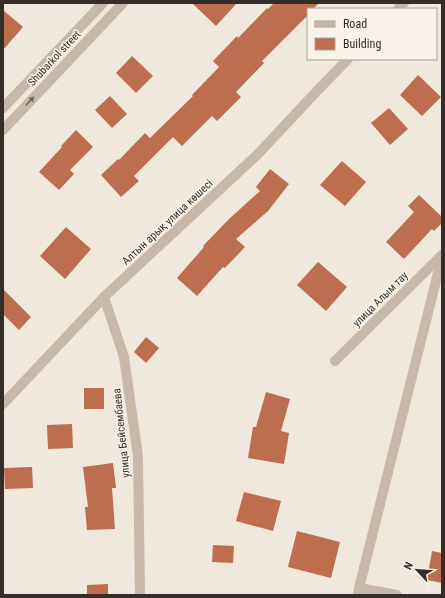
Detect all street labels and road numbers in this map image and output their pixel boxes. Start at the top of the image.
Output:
street label: Shubarkol street [25,28,83,89]
street label: Алтын арық улица көшесі [119,177,215,268]
street label: улица Алым тау [350,269,411,330]
street label: улица Бейсембаева [110,388,133,478]

